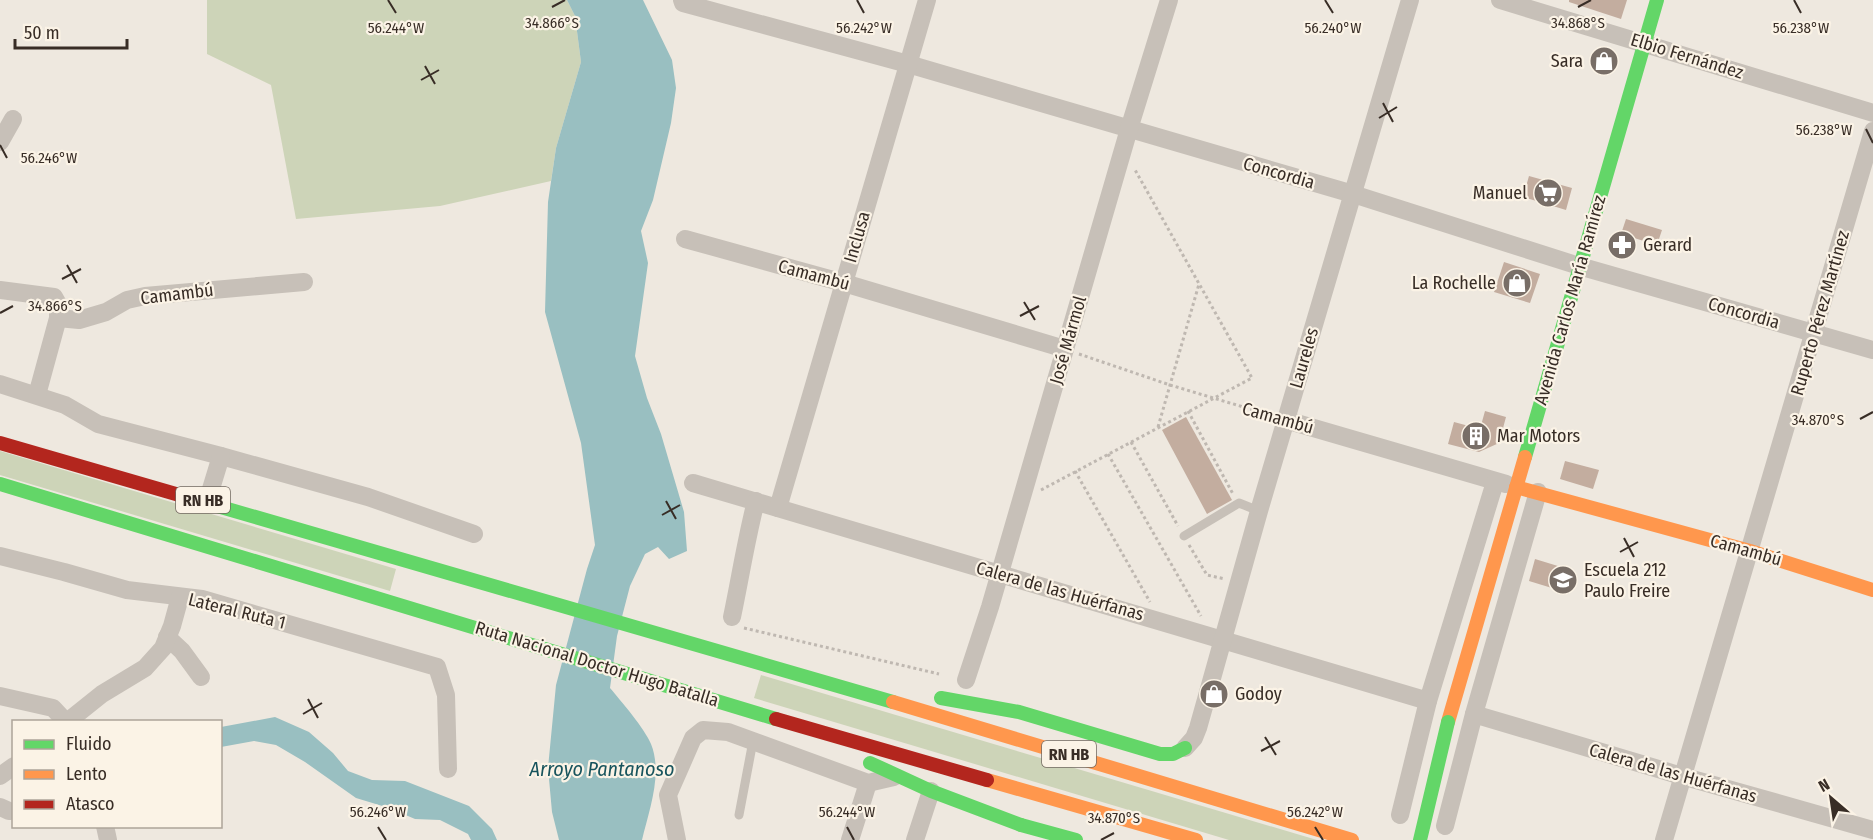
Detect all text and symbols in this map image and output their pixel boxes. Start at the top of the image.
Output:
scale bar [15,12,128,50]
text: 34.866°S [525,14,579,32]
text: 34.868°S [1551,14,1605,32]
text: 56.244°W [368,19,424,37]
text: 56.242°W [836,19,892,37]
text: 56.240°W [1304,19,1362,37]
text: 56.238°W [1773,19,1829,37]
text: 50 m [24,22,60,44]
street label: Elbio Fernández [1628,28,1746,84]
shop icon: Sara [1588,45,1620,77]
place label: Sara [1551,50,1583,72]
text: 56.238°W [1796,121,1852,139]
text: 56.246°W [21,149,77,167]
street label: Concordia [1241,152,1317,194]
supermarket icon: Manuel [1532,177,1564,209]
place label: Manuel [1473,182,1527,204]
street label: Avenida Carlos María Ramírez [1530,193,1610,407]
street label: Inclusa [839,209,875,265]
street label: Ruperto Pérez Martínez [1786,228,1854,398]
pharmacy icon: Gerard [1606,229,1638,261]
place label: Gerard [1643,234,1692,256]
street label: Camambú [776,255,852,295]
shop icon: La Rochelle [1501,267,1533,299]
place label: La Rochelle [1412,272,1496,294]
street label: Camambú [139,279,215,309]
street label: Concordia [1706,292,1782,334]
street label: José Mármol [1045,293,1091,387]
text: 34.866°S [28,297,82,315]
street label: Laureles [1285,325,1323,391]
street label: Camambú [1240,397,1316,439]
text: 34.870°S [1792,411,1844,429]
building icon: Mar Motors [1460,420,1492,452]
place label: Mar Motors [1497,425,1581,447]
road number: RN HB [176,487,230,513]
street label: Camambú [1708,529,1784,571]
street label: Calera de las Huérfanas [974,557,1147,626]
place label: Escuela 212 Paulo Freire [1584,559,1670,602]
school or university icon: Escuela 212 Paulo Freire [1547,564,1579,596]
street label: Lateral Ruta 1 [186,588,288,634]
street label: Ruta Nacional Doctor Hugo Batalla [473,616,722,712]
shop icon: Godoy [1198,678,1230,710]
place label: Godoy [1235,683,1282,705]
legend [12,720,222,828]
text: Fluido [66,733,112,755]
street label: Calera de las Huérfanas [1587,739,1760,808]
road number: RN HB [1042,741,1096,767]
water label: Arroyo Pantanoso [529,757,674,781]
text: Lento [66,763,107,785]
north arrow [1801,768,1861,828]
text: N [1815,775,1833,796]
text: Atasco [66,793,114,815]
text: 56.246°W [350,803,406,821]
text: 56.244°W [819,803,875,821]
text: 56.242°W [1287,803,1343,821]
text: 34.870°S [1088,809,1140,827]

